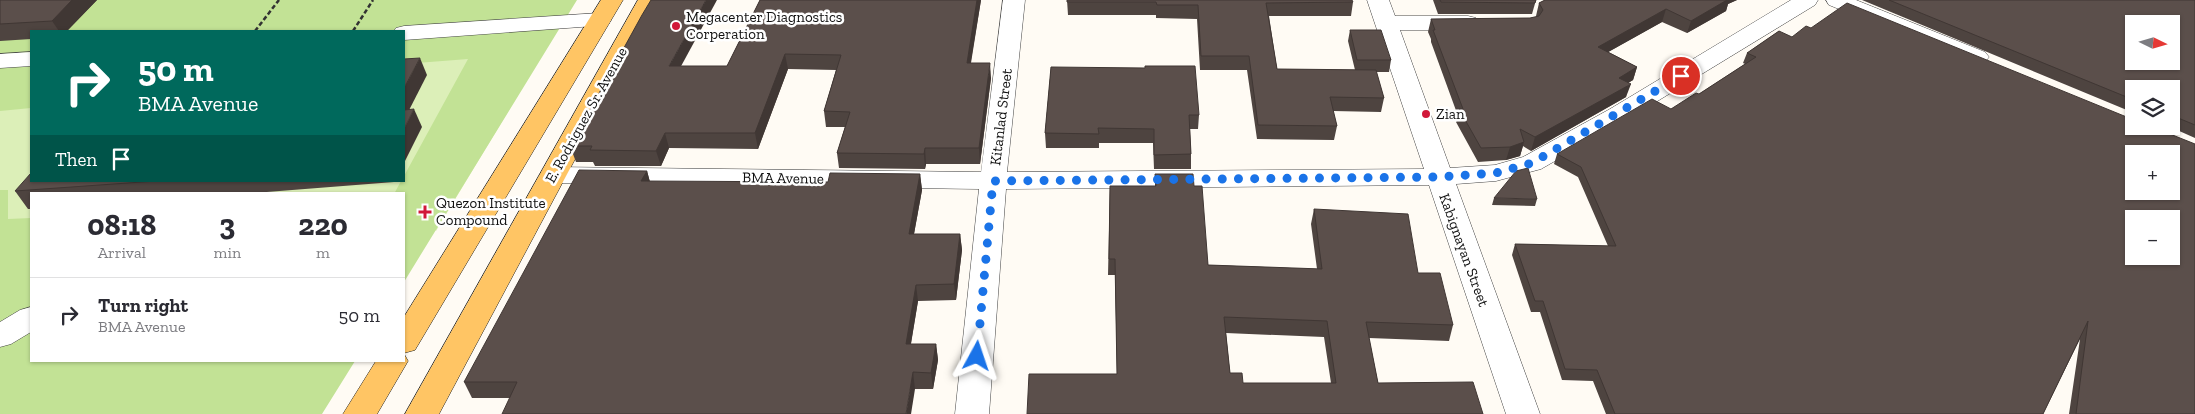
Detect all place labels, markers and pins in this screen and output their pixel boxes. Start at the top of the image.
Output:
place label: Megacenter Diagnostics Corperation [686,8,842,43]
marker: Megacenter Diagnostics Corperation [670,20,682,32]
pin [1660,55,1702,97]
place label: Zian [1436,105,1465,123]
marker: Zian [1420,108,1432,120]
place label: Quezon Institute Compound [436,194,546,229]
marker: Quezon Institute Compound [418,205,432,219]

